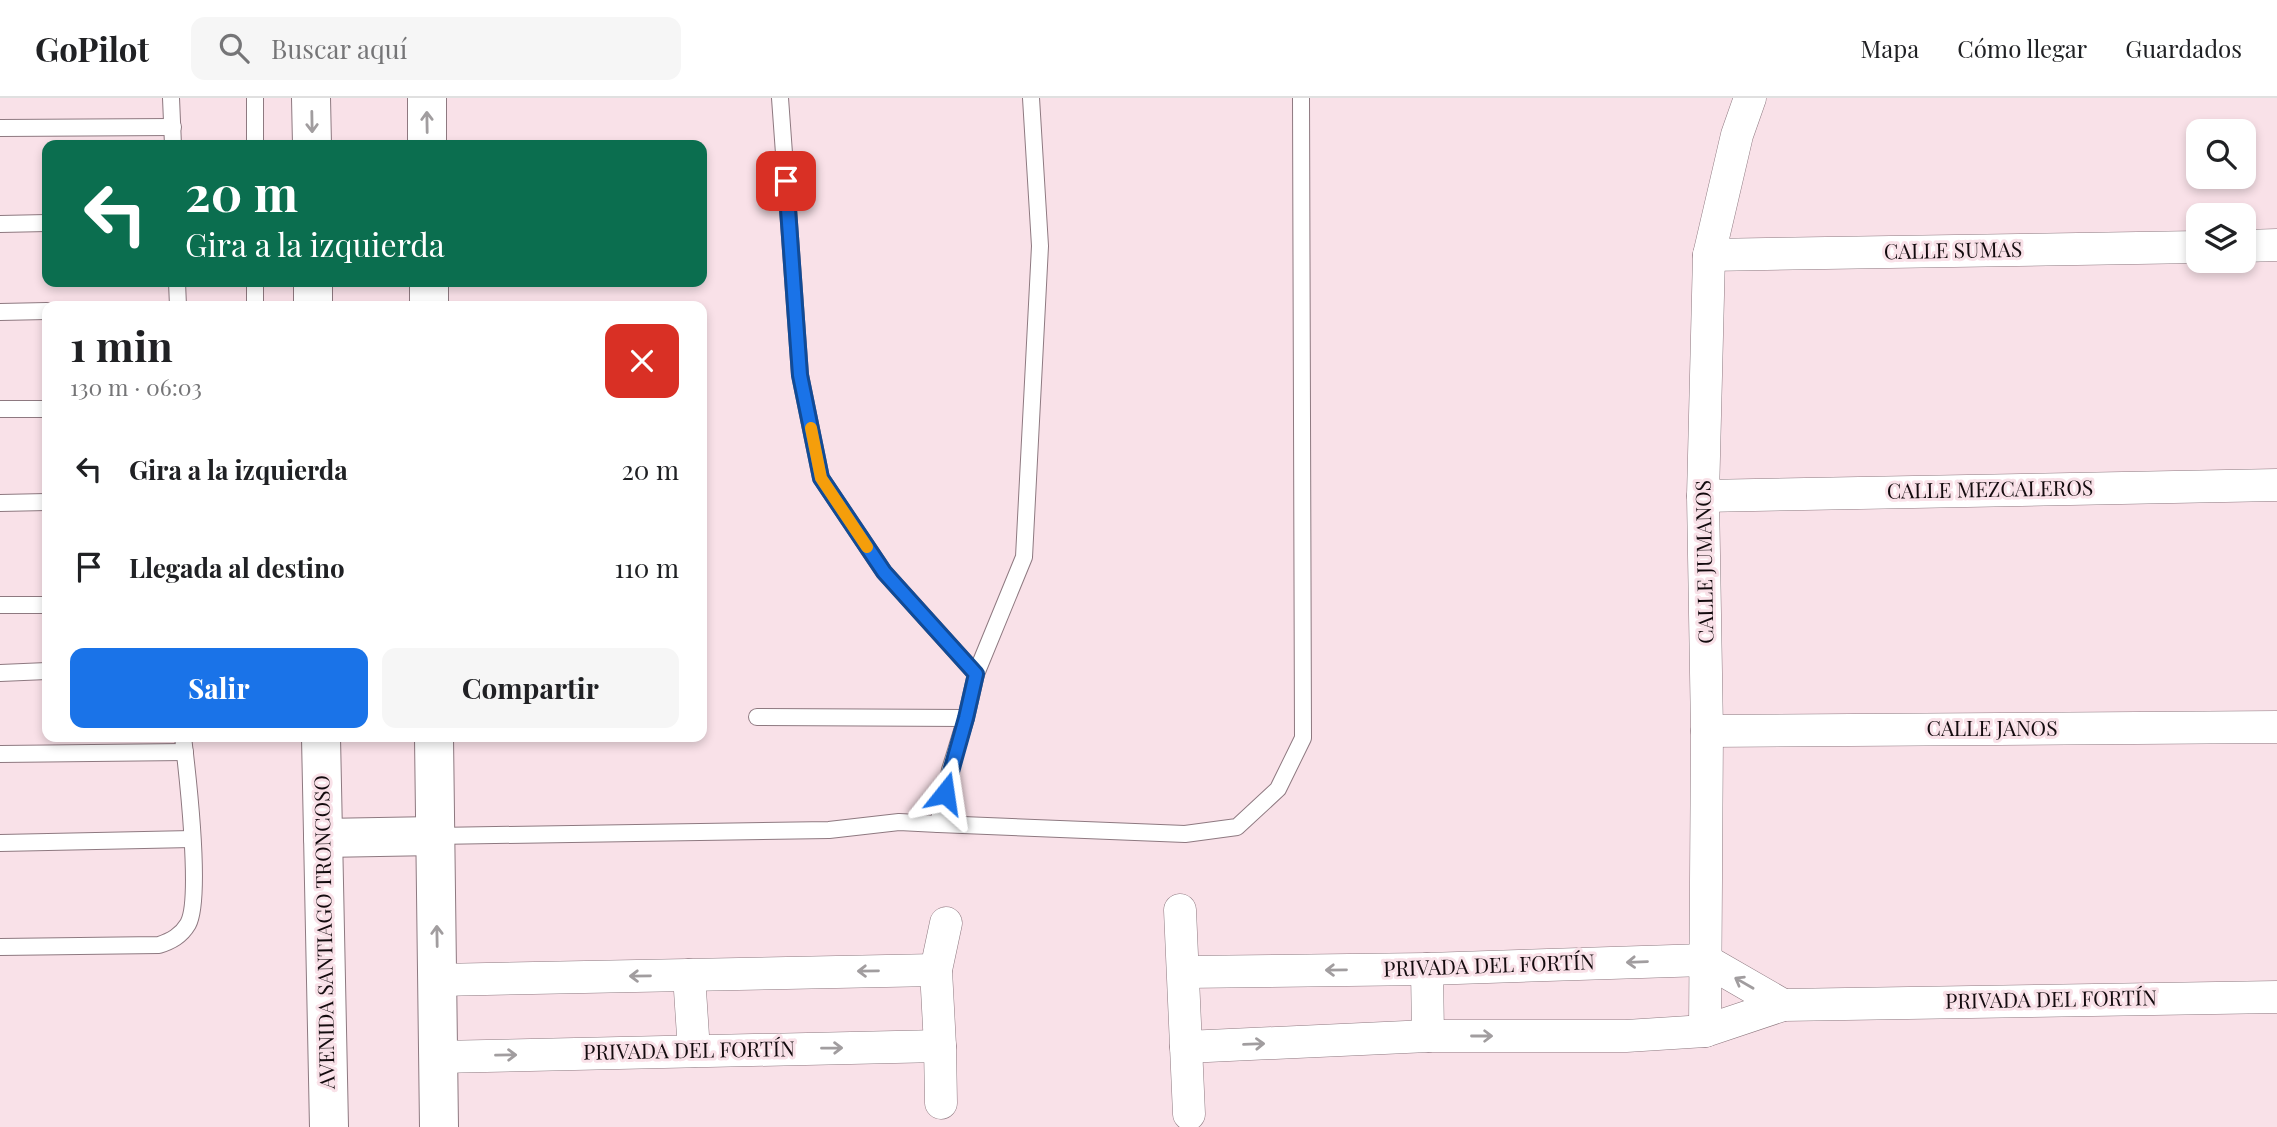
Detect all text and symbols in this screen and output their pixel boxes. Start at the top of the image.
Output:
search box [191,17,681,80]
text: GoPilot [35,26,149,70]
icon: search [215,29,253,67]
text: Buscar aquí [271,31,407,66]
text: Mapa [1861,32,1919,64]
text: Cómo llegar [1957,32,2087,64]
text: Guardados [2125,32,2242,64]
one-way arrow [305,110,318,133]
one-way arrow [420,110,434,133]
map controls [2186,119,2256,273]
button: search [2186,119,2256,189]
pin [756,151,816,211]
text: 20 m [185,159,298,224]
icon: arrive [767,162,805,200]
icon: left [70,168,161,259]
button: layers [2186,203,2256,273]
text: Gira a la izquierda [185,222,445,265]
street label: CALLE SUMAS [1883,234,2022,264]
text: 1 min [70,317,173,373]
button: close [605,324,679,398]
text: 130 m · 06:03 [70,371,202,402]
icon: left [70,450,108,488]
text: Gira a la izquierda [129,452,348,487]
text: 20 m [621,452,679,487]
street label: CALLE MEZCALEROS [1887,472,2093,504]
street label: CALLE JUMANOS [1688,480,1718,644]
icon: arrive [70,548,108,586]
text: Llegada al destino [129,550,345,585]
text: 110 m [615,550,679,585]
button: Salir [70,648,368,728]
button: Compartir [382,648,679,728]
street label: CALLE JANOS [1926,713,2058,741]
position arrow [908,756,982,830]
street label: AVENIDA SANTIAGO TRONCOSO [306,775,340,1090]
one-way arrow [430,925,444,948]
street label: PRIVADA DEL FORTÍN [1383,946,1595,982]
one-way arrow [1626,956,1649,969]
one-way arrow [1325,963,1348,977]
one-way arrow [856,965,879,978]
one-way arrow [629,969,652,983]
one-way arrow [1734,975,1754,989]
street label: PRIVADA DEL FORTÍN [1945,982,2157,1014]
one-way arrow [1470,1029,1493,1043]
street label: PRIVADA DEL FORTÍN [583,1033,795,1065]
one-way arrow [1243,1037,1266,1050]
one-way arrow [820,1042,843,1055]
one-way arrow [494,1048,517,1062]

